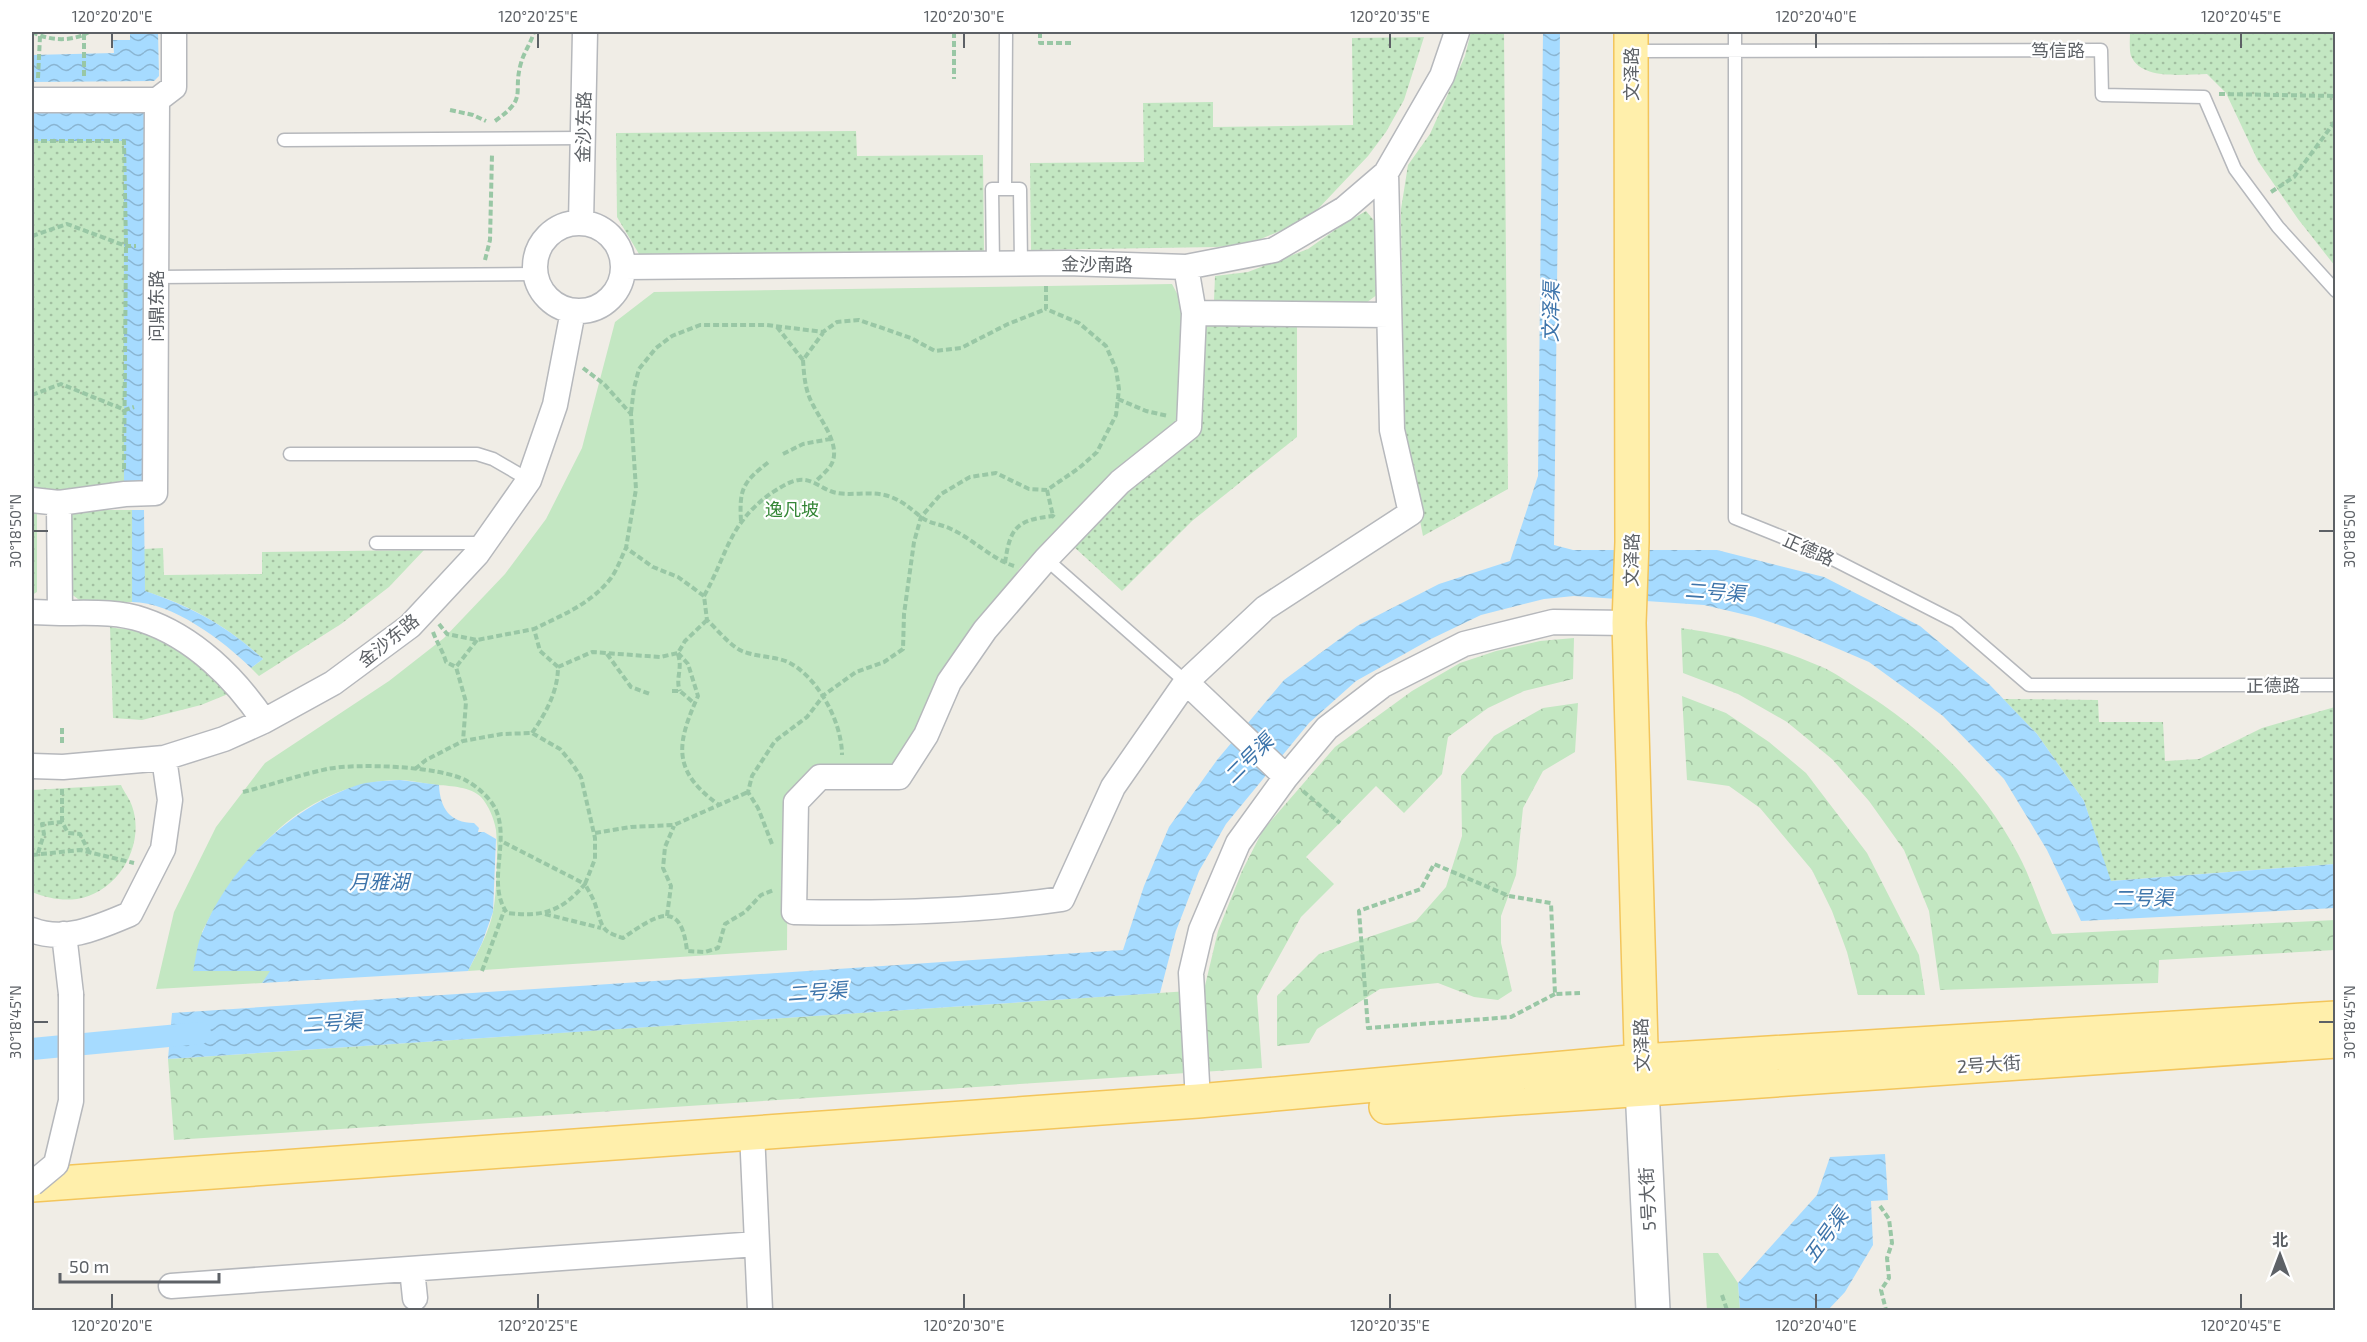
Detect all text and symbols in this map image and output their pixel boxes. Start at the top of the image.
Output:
text: 120°20'20"E [72,7,152,25]
text: 120°20'25"E [498,7,578,25]
text: 120°20'30"E [924,7,1004,25]
text: 120°20'35"E [1350,7,1430,25]
text: 120°20'40"E [1775,7,1857,25]
text: 120°20'45"E [2201,7,2281,25]
street label: 笃信路 [2031,39,2085,61]
street label: 文泽路 [1620,47,1642,101]
street label: 金沙东路 [571,91,595,163]
street label: 金沙南路 [1061,252,1133,276]
street label: 问鼎东路 [145,270,167,342]
water label: 文泽渠 [1537,279,1563,342]
text: 30°18'50"N [6,494,24,568]
text: 30°18'50"N [2340,494,2358,568]
park label: 逸凡坡 [765,498,819,520]
street label: 正德路 [1780,528,1838,570]
street label: 文泽路 [1620,533,1642,587]
water label: 二号渠 [1684,577,1749,605]
street label: 金沙东路 [353,609,423,671]
street label: 正德路 [2246,674,2300,696]
water label: 二号渠 [1218,726,1280,788]
water label: 月雅湖 [349,869,412,893]
water label: 二号渠 [2113,885,2176,909]
water label: 二号渠 [786,977,851,1005]
text: 30°18'45"N [6,985,24,1059]
text: 30°18'45"N [2340,985,2358,1059]
water label: 二号渠 [301,1008,366,1036]
street label: 文泽路 [1629,1018,1653,1072]
street label: 2号大街 [1956,1051,2022,1077]
street label: 5号大街 [1634,1167,1660,1231]
water label: 五号渠 [1798,1201,1854,1266]
north arrow [2250,1225,2310,1285]
text: 北 [2272,1230,2288,1249]
scale bar [60,1246,219,1284]
text: 50 m [69,1255,109,1277]
text: 120°20'20"E [72,1316,152,1334]
text: 120°20'25"E [498,1316,578,1334]
text: 120°20'30"E [924,1316,1004,1334]
text: 120°20'35"E [1350,1316,1430,1334]
text: 120°20'40"E [1775,1316,1857,1334]
text: 120°20'45"E [2201,1316,2281,1334]

